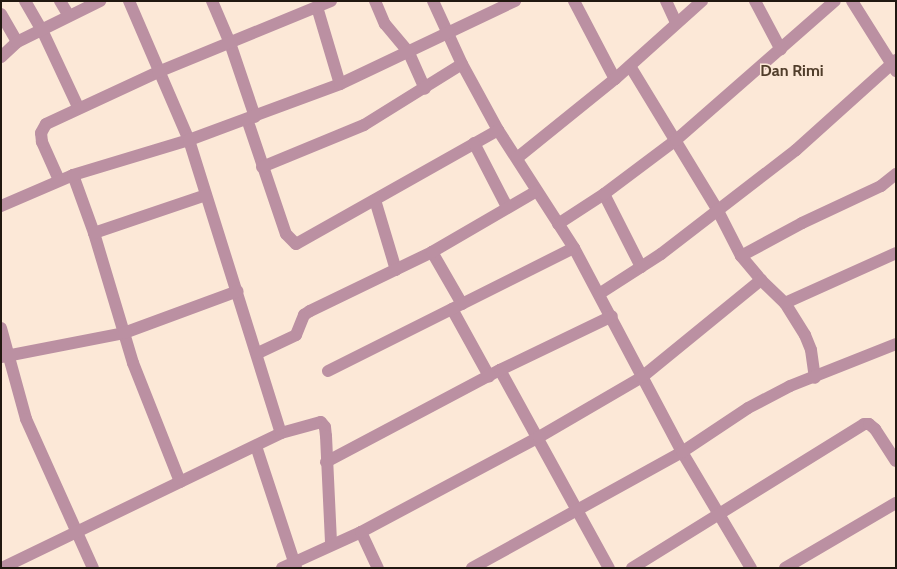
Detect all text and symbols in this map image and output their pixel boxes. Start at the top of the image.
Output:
district label: Dan Rimi [760,61,824,81]

